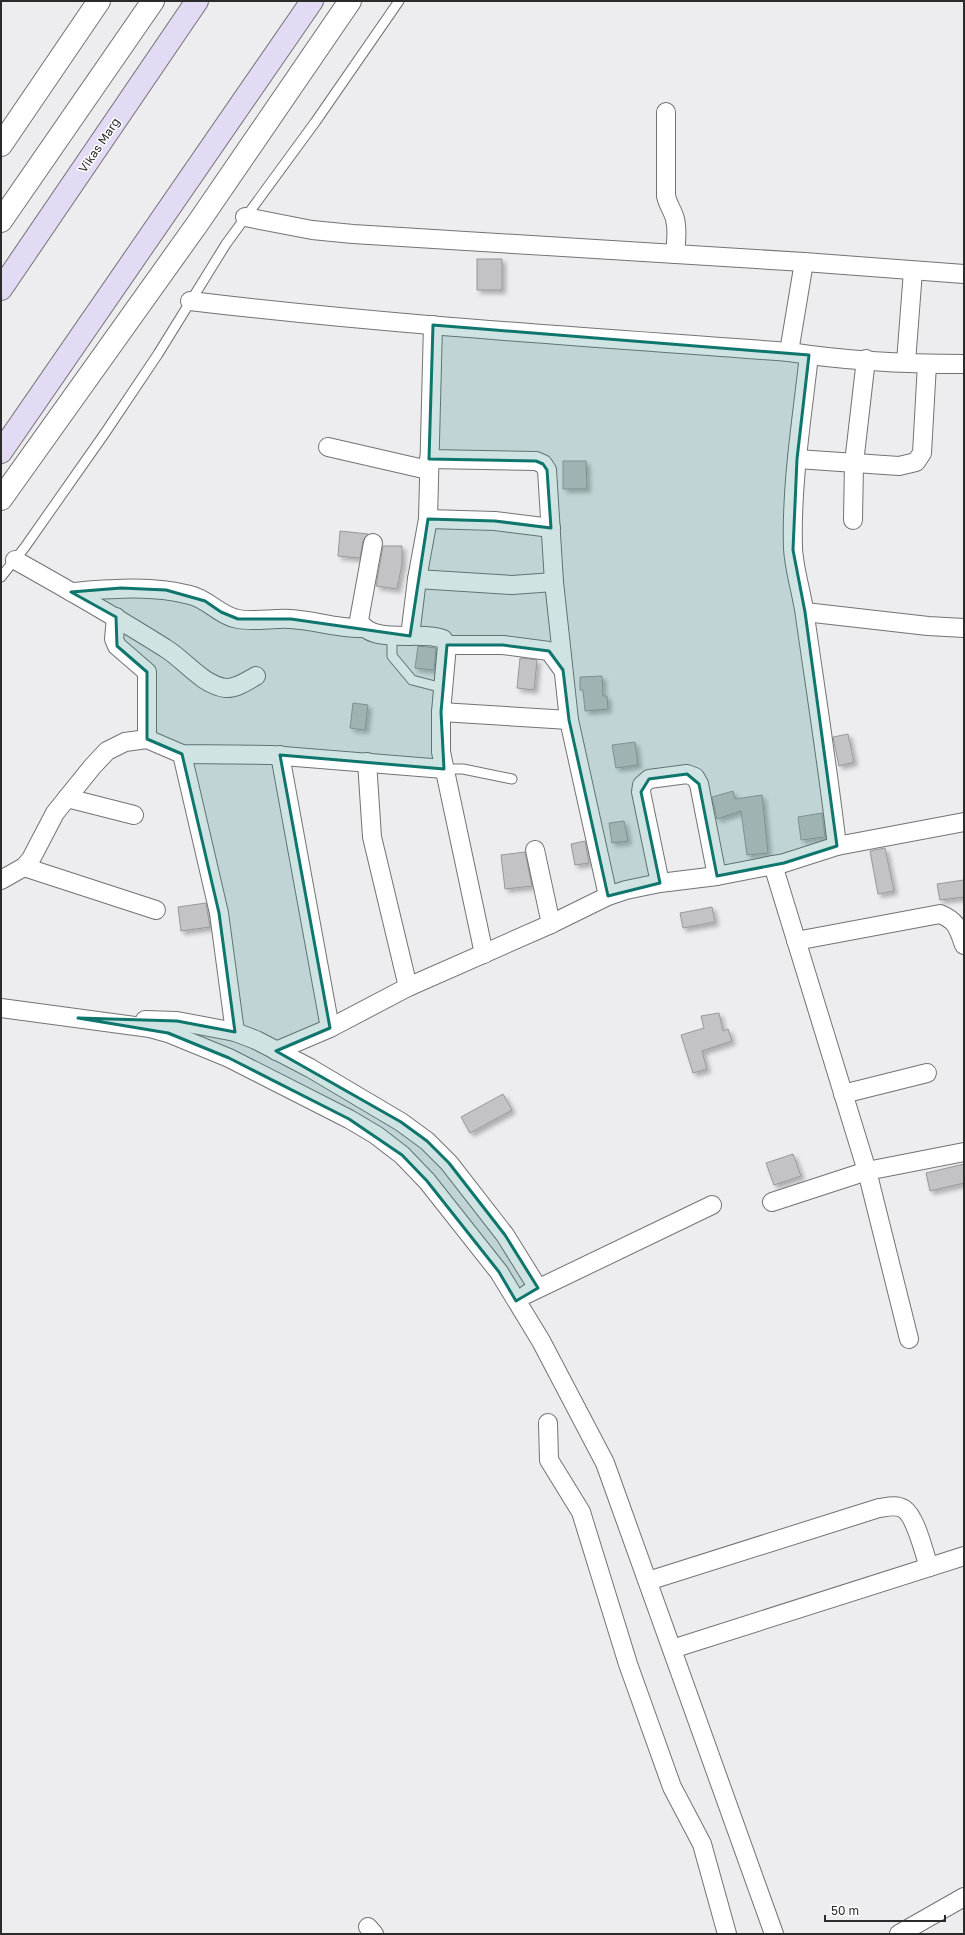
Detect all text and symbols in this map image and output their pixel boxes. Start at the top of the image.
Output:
street label: Vikas Marg [75,115,123,175]
scale bar [825,1897,945,1923]
text: 50 m [831,1903,859,1918]

